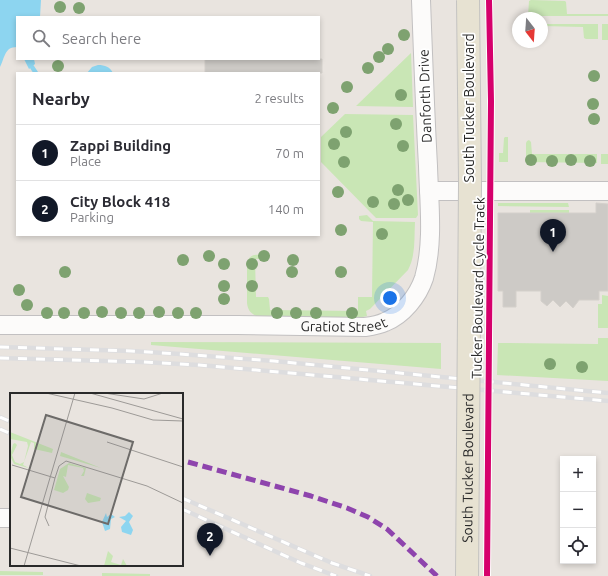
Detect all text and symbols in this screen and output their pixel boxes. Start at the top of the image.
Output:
north arrow [512,12,548,48]
search box [16,16,320,60]
icon: search [30,27,52,49]
text: Search here [62,30,141,47]
street label: South Tucker Boulevard [461,33,477,183]
street label: Danforth Drive [415,49,435,143]
text: Nearby [32,89,90,108]
text: 2 results [254,91,304,105]
text: Zappi Building [70,137,171,154]
text: 1 [41,146,49,160]
text: 70 m [275,146,304,160]
text: Place [70,154,101,168]
text: City Block 418 [70,193,170,210]
street label: Tucker Boulevard Cycle Track [468,197,488,379]
text: 2 [41,202,49,216]
text: 140 m [268,202,304,216]
text: Parking [70,210,114,224]
pin: 1 [540,219,566,252]
your location [380,288,400,308]
street label: Gratiot Street [300,314,390,335]
inset map [10,393,183,566]
street label: South Tucker Boulevard [459,393,476,543]
map controls [560,456,596,564]
button: + [560,456,596,492]
button: − [560,492,596,528]
pin: 2 [197,523,223,556]
button: locate [560,528,596,564]

